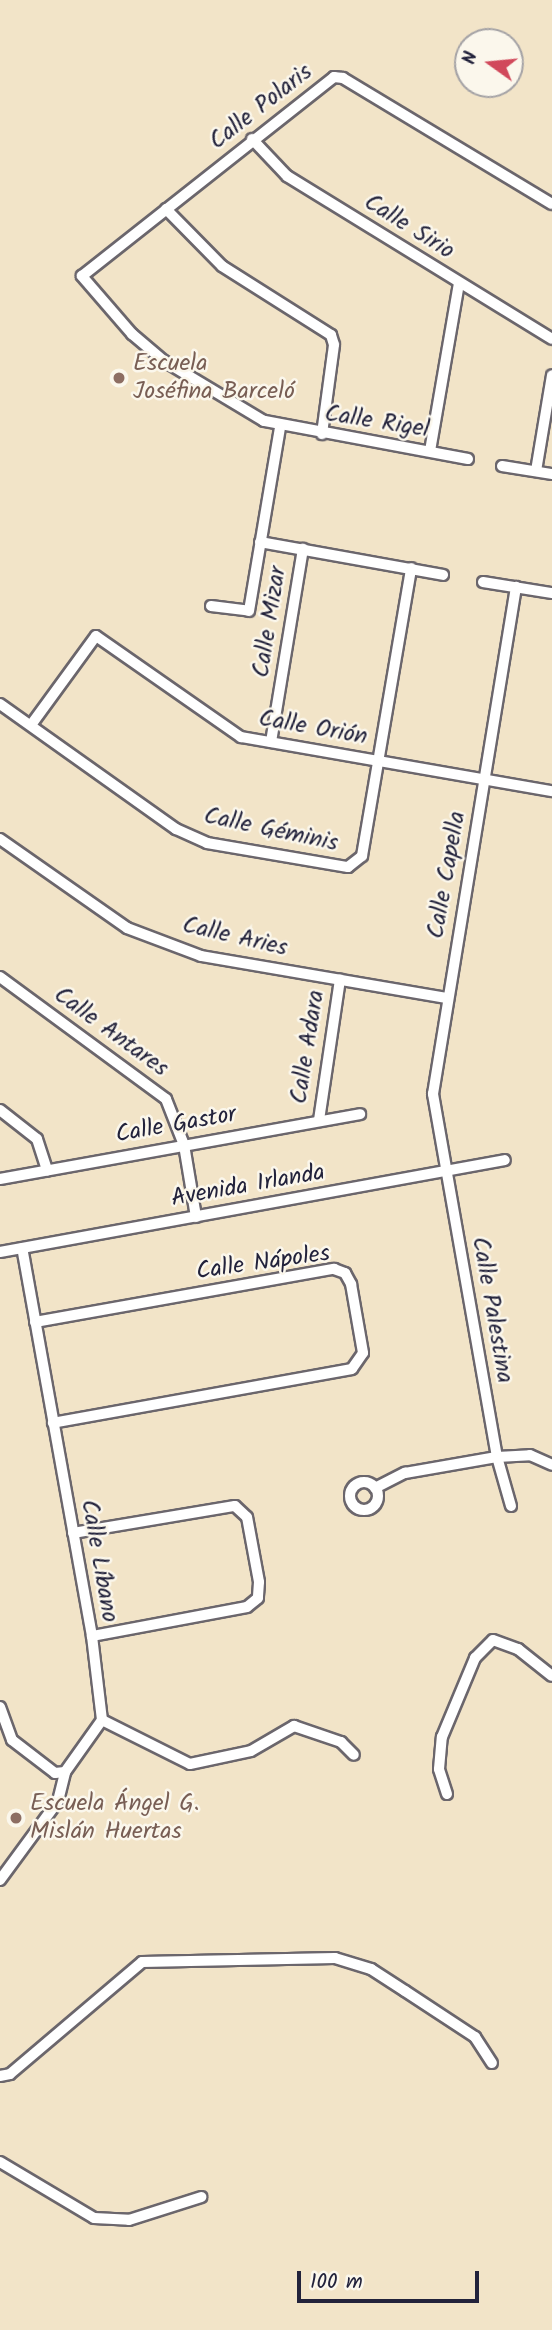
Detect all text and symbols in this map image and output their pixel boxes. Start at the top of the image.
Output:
north arrow [454,28,524,98]
text: N [455,48,487,68]
street label: Calle Polaris [204,58,318,156]
street label: Calle Sirio [359,188,459,266]
place label: Escuela Joséfina Barceló [133,350,295,406]
marker: Escuela Joséfina Barceló [111,370,127,386]
street label: Calle Rigel [323,400,431,444]
street label: Calle Mizar [247,564,293,680]
street label: Calle Orión [256,704,370,752]
street label: Calle Géminis [201,802,341,858]
street label: Calle Capella [422,809,472,941]
street label: Calle Aries [180,911,290,963]
street label: Calle Antares [48,981,174,1083]
street label: Calle Adara [285,988,331,1106]
street label: Calle Gastor [113,1100,239,1150]
street label: Avenida Irlanda [169,1158,327,1214]
street label: Calle Palestina [465,1235,519,1385]
street label: Calle Nápoles [194,1239,332,1287]
street label: Calle Líbano [74,1497,124,1625]
place label: Escuela Ángel G. Mislán Huertas [30,1790,199,1846]
marker: Escuela Ángel G. Mislán Huertas [8,1810,24,1826]
scale bar [300,2256,482,2300]
text: 100 m [310,2266,363,2299]

